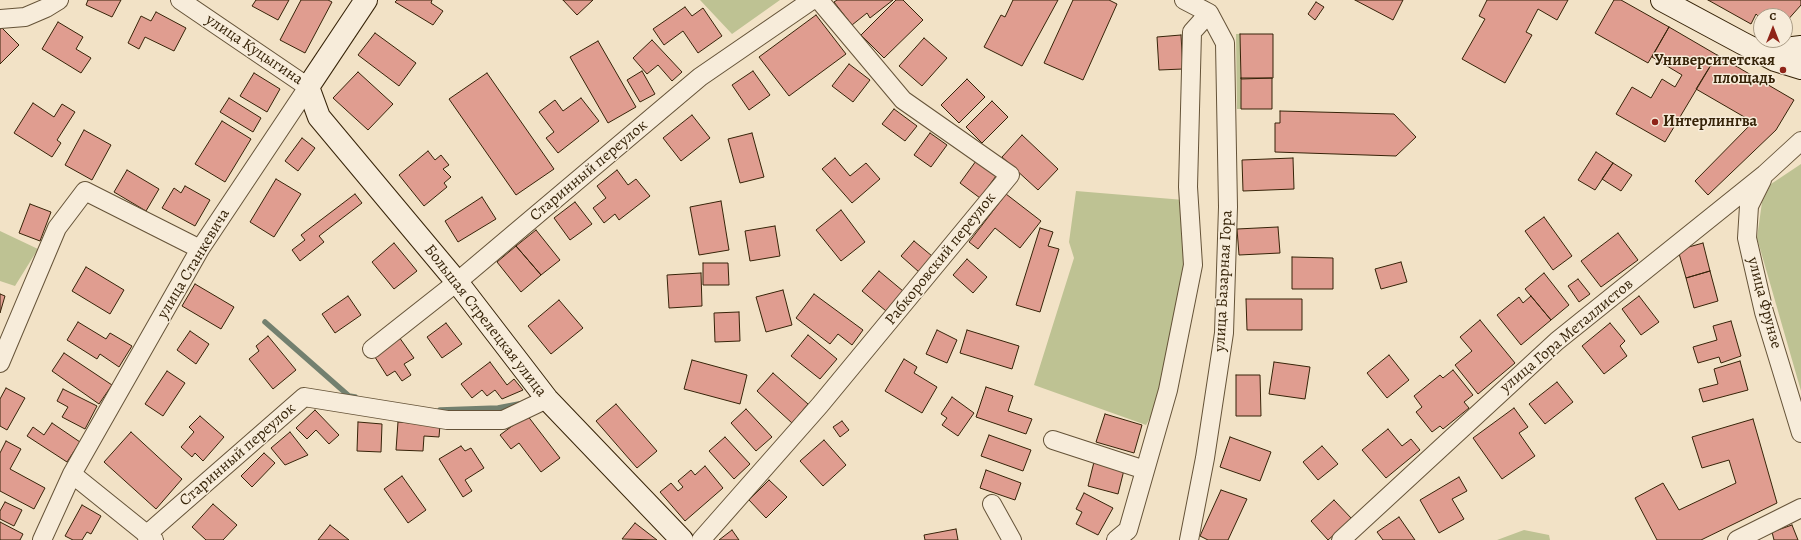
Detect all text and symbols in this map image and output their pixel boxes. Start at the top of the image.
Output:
north arrow [1753,8,1793,48]
text: С [1770,9,1776,24]
street label: улица Куцыгина [202,10,306,90]
place label: Университетская площадь [1654,51,1775,89]
marker: Университетская площадь [1778,65,1788,75]
place label: Интерлингва [1663,112,1757,132]
street label: Старинный переулок [526,116,652,226]
marker: Интерлингва [1650,117,1660,127]
street label: Рабкоровский переулок [882,189,1000,329]
street label: улица Станкевича [154,205,234,323]
street label: улица Базарная Гора [1211,210,1237,352]
street label: Большая Стрелецкая улица [420,241,550,401]
street label: улица Фрунзе [1743,255,1785,351]
street label: улица Гора Металлистов [1497,275,1637,397]
street label: Старинный переулок [176,399,300,511]

